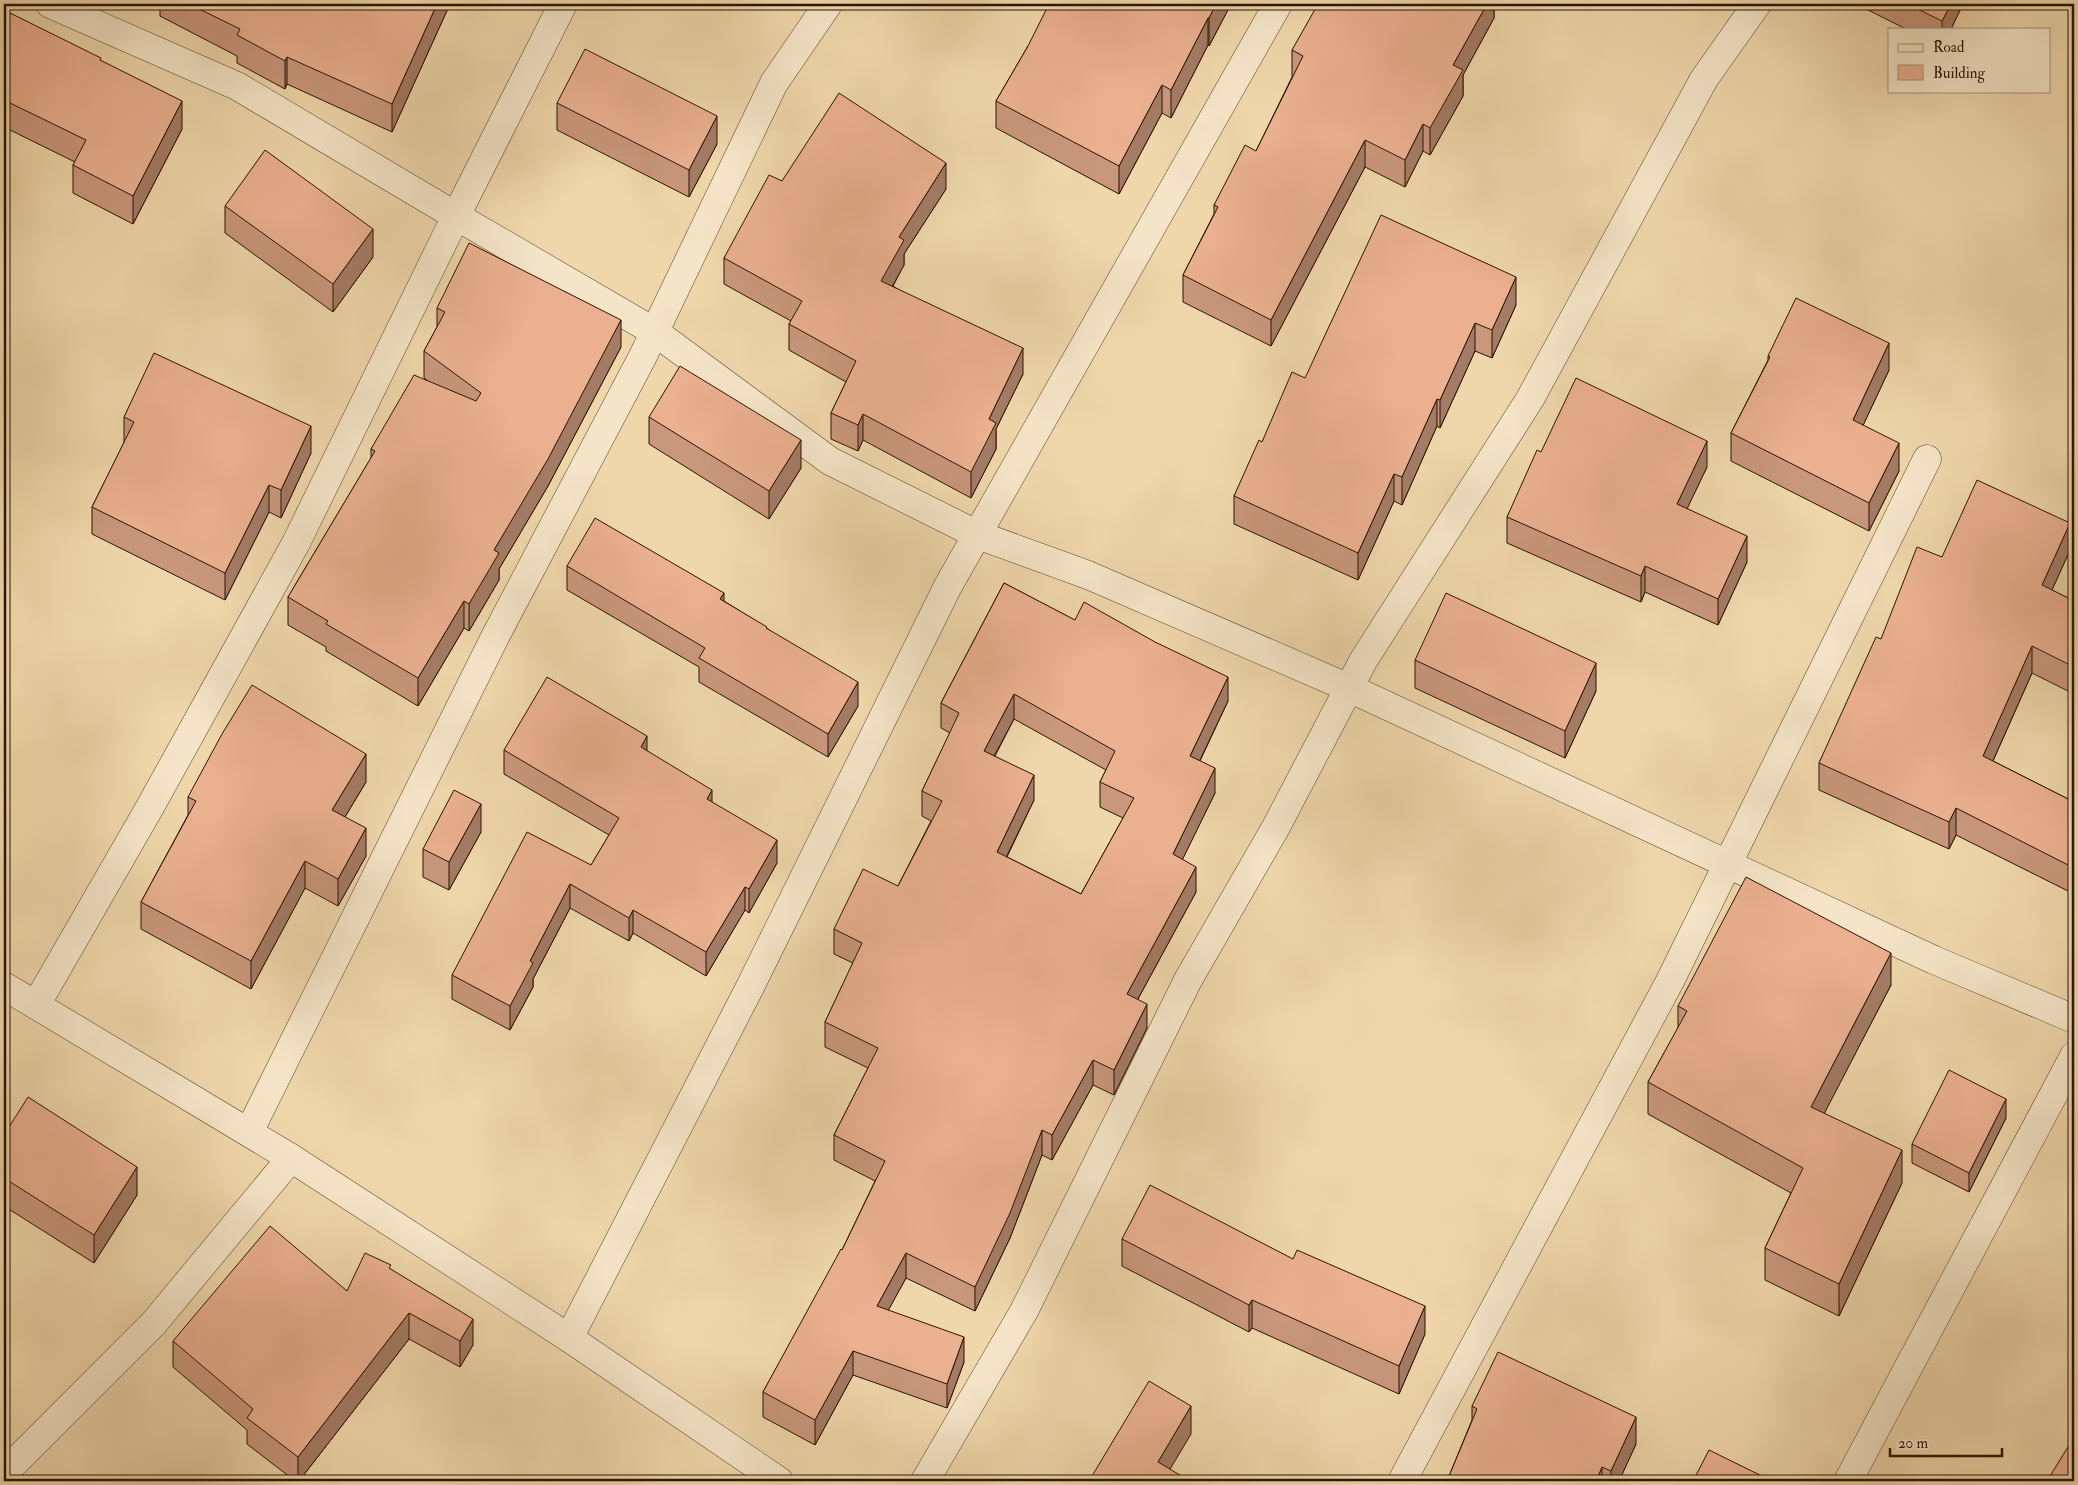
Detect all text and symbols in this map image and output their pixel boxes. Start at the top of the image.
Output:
legend [1888,28,2050,92]
text: Road [1933,38,1965,57]
text: Building [1933,64,1985,83]
scale bar [1890,1425,2003,1457]
text: 20 m [1898,1434,1928,1453]

